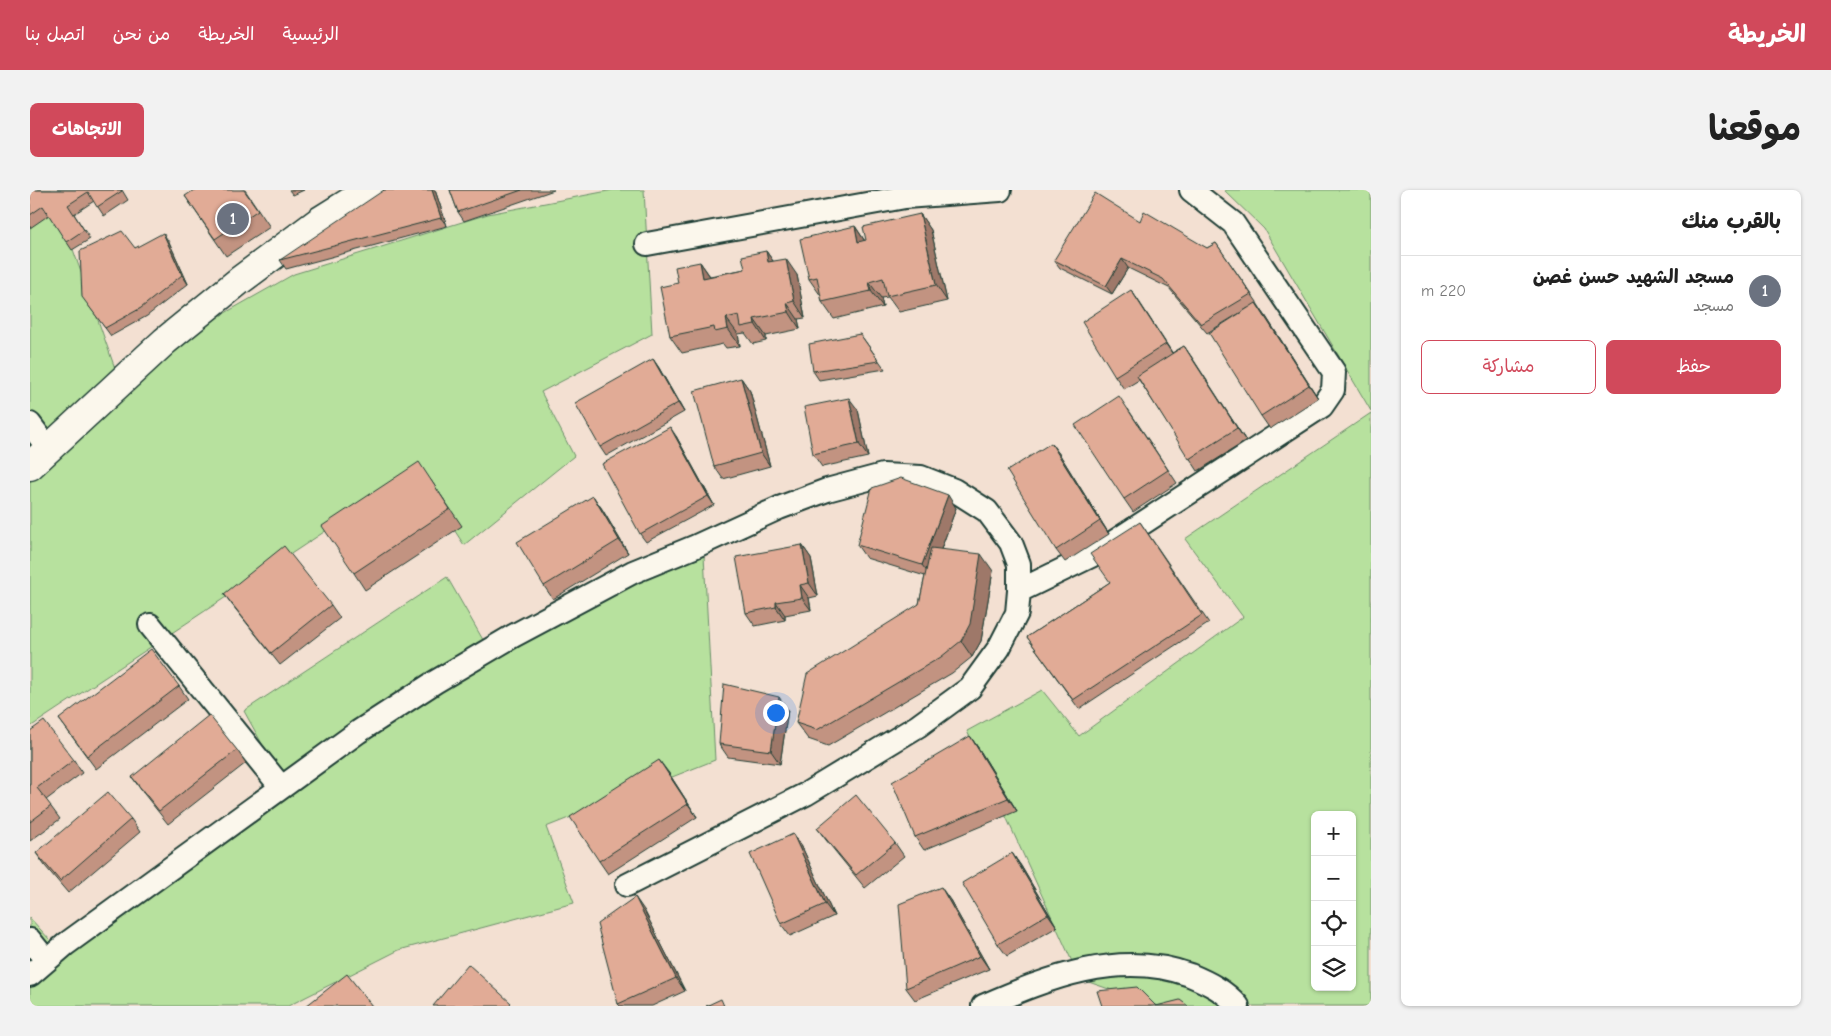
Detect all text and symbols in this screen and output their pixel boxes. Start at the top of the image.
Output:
text: الخريطة [1728,20,1806,48]
text: اتصل بنا [25,24,85,45]
text: من نحن [113,24,170,45]
text: الخريطة [198,24,254,45]
text: الرئيسية [282,24,339,45]
button: الاتجاهات [30,103,144,157]
text: موقعنا [1708,108,1801,149]
pin: 1 [217,200,249,238]
text: بالقرب منك [1681,209,1781,233]
text: مسجد الشهيد حسن غصن [1533,266,1734,288]
text: 220 m [1421,282,1466,300]
text: 1 [1762,282,1768,300]
text: مسجد [1693,297,1734,315]
button: مشاركة [1421,340,1596,394]
button: حفظ [1606,340,1781,394]
your location [763,700,789,726]
map controls [1311,811,1356,991]
button: + [1311,811,1356,856]
button: − [1311,856,1356,901]
button: locate [1311,901,1356,946]
button: layers [1311,946,1356,991]

